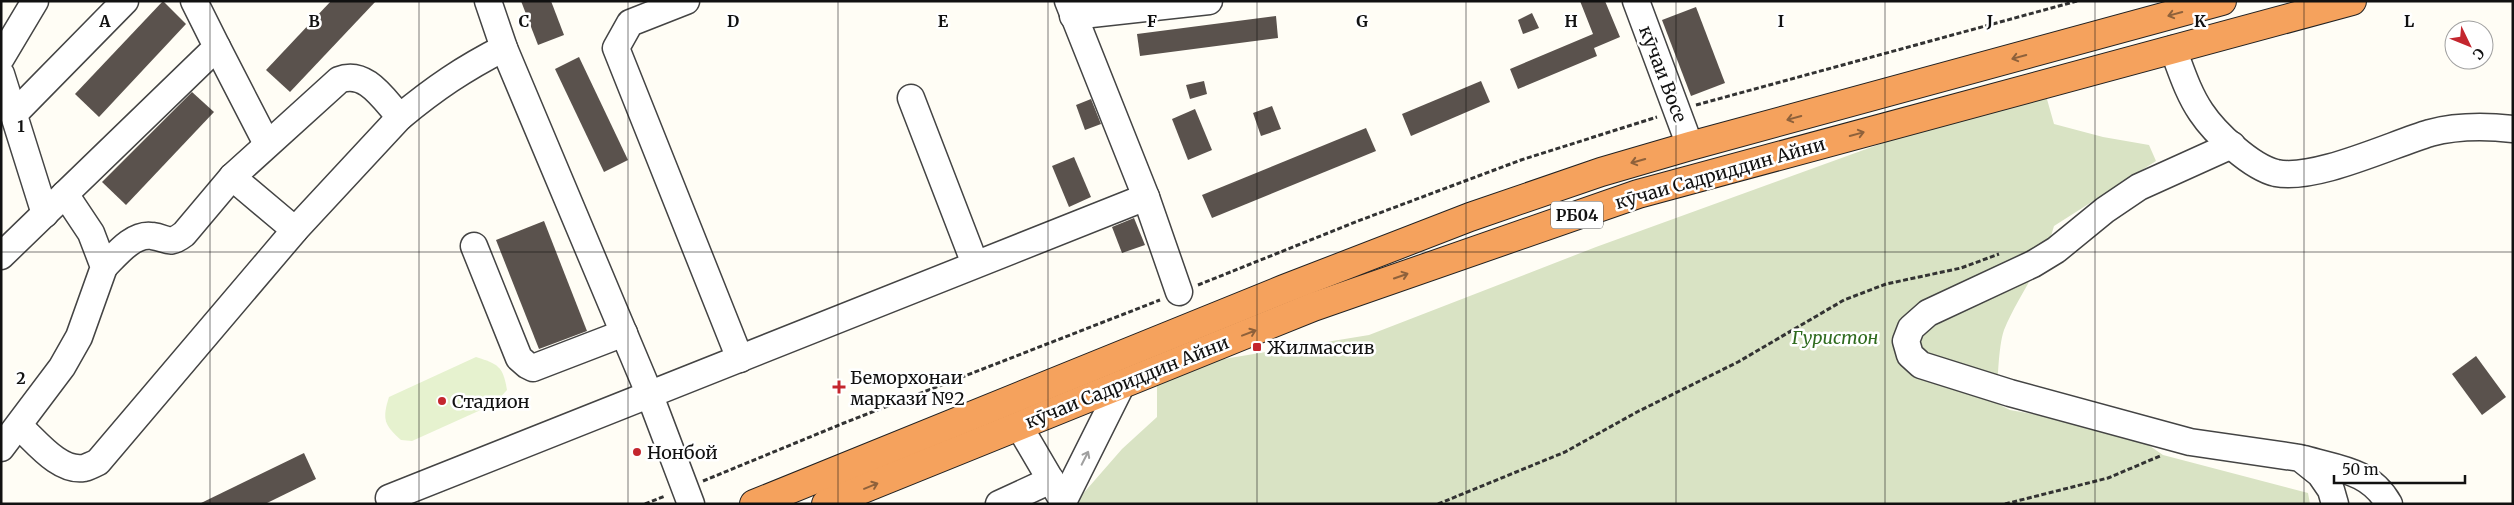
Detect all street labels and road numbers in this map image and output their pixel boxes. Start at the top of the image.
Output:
street label: кӯчаи Восе [1634,22,1692,126]
street label: кӯчаи Садриддин Айни [1612,132,1828,214]
road number: РБ04 [1551,202,1603,228]
street label: кӯчаи Садриддин Айни [1022,331,1232,433]

